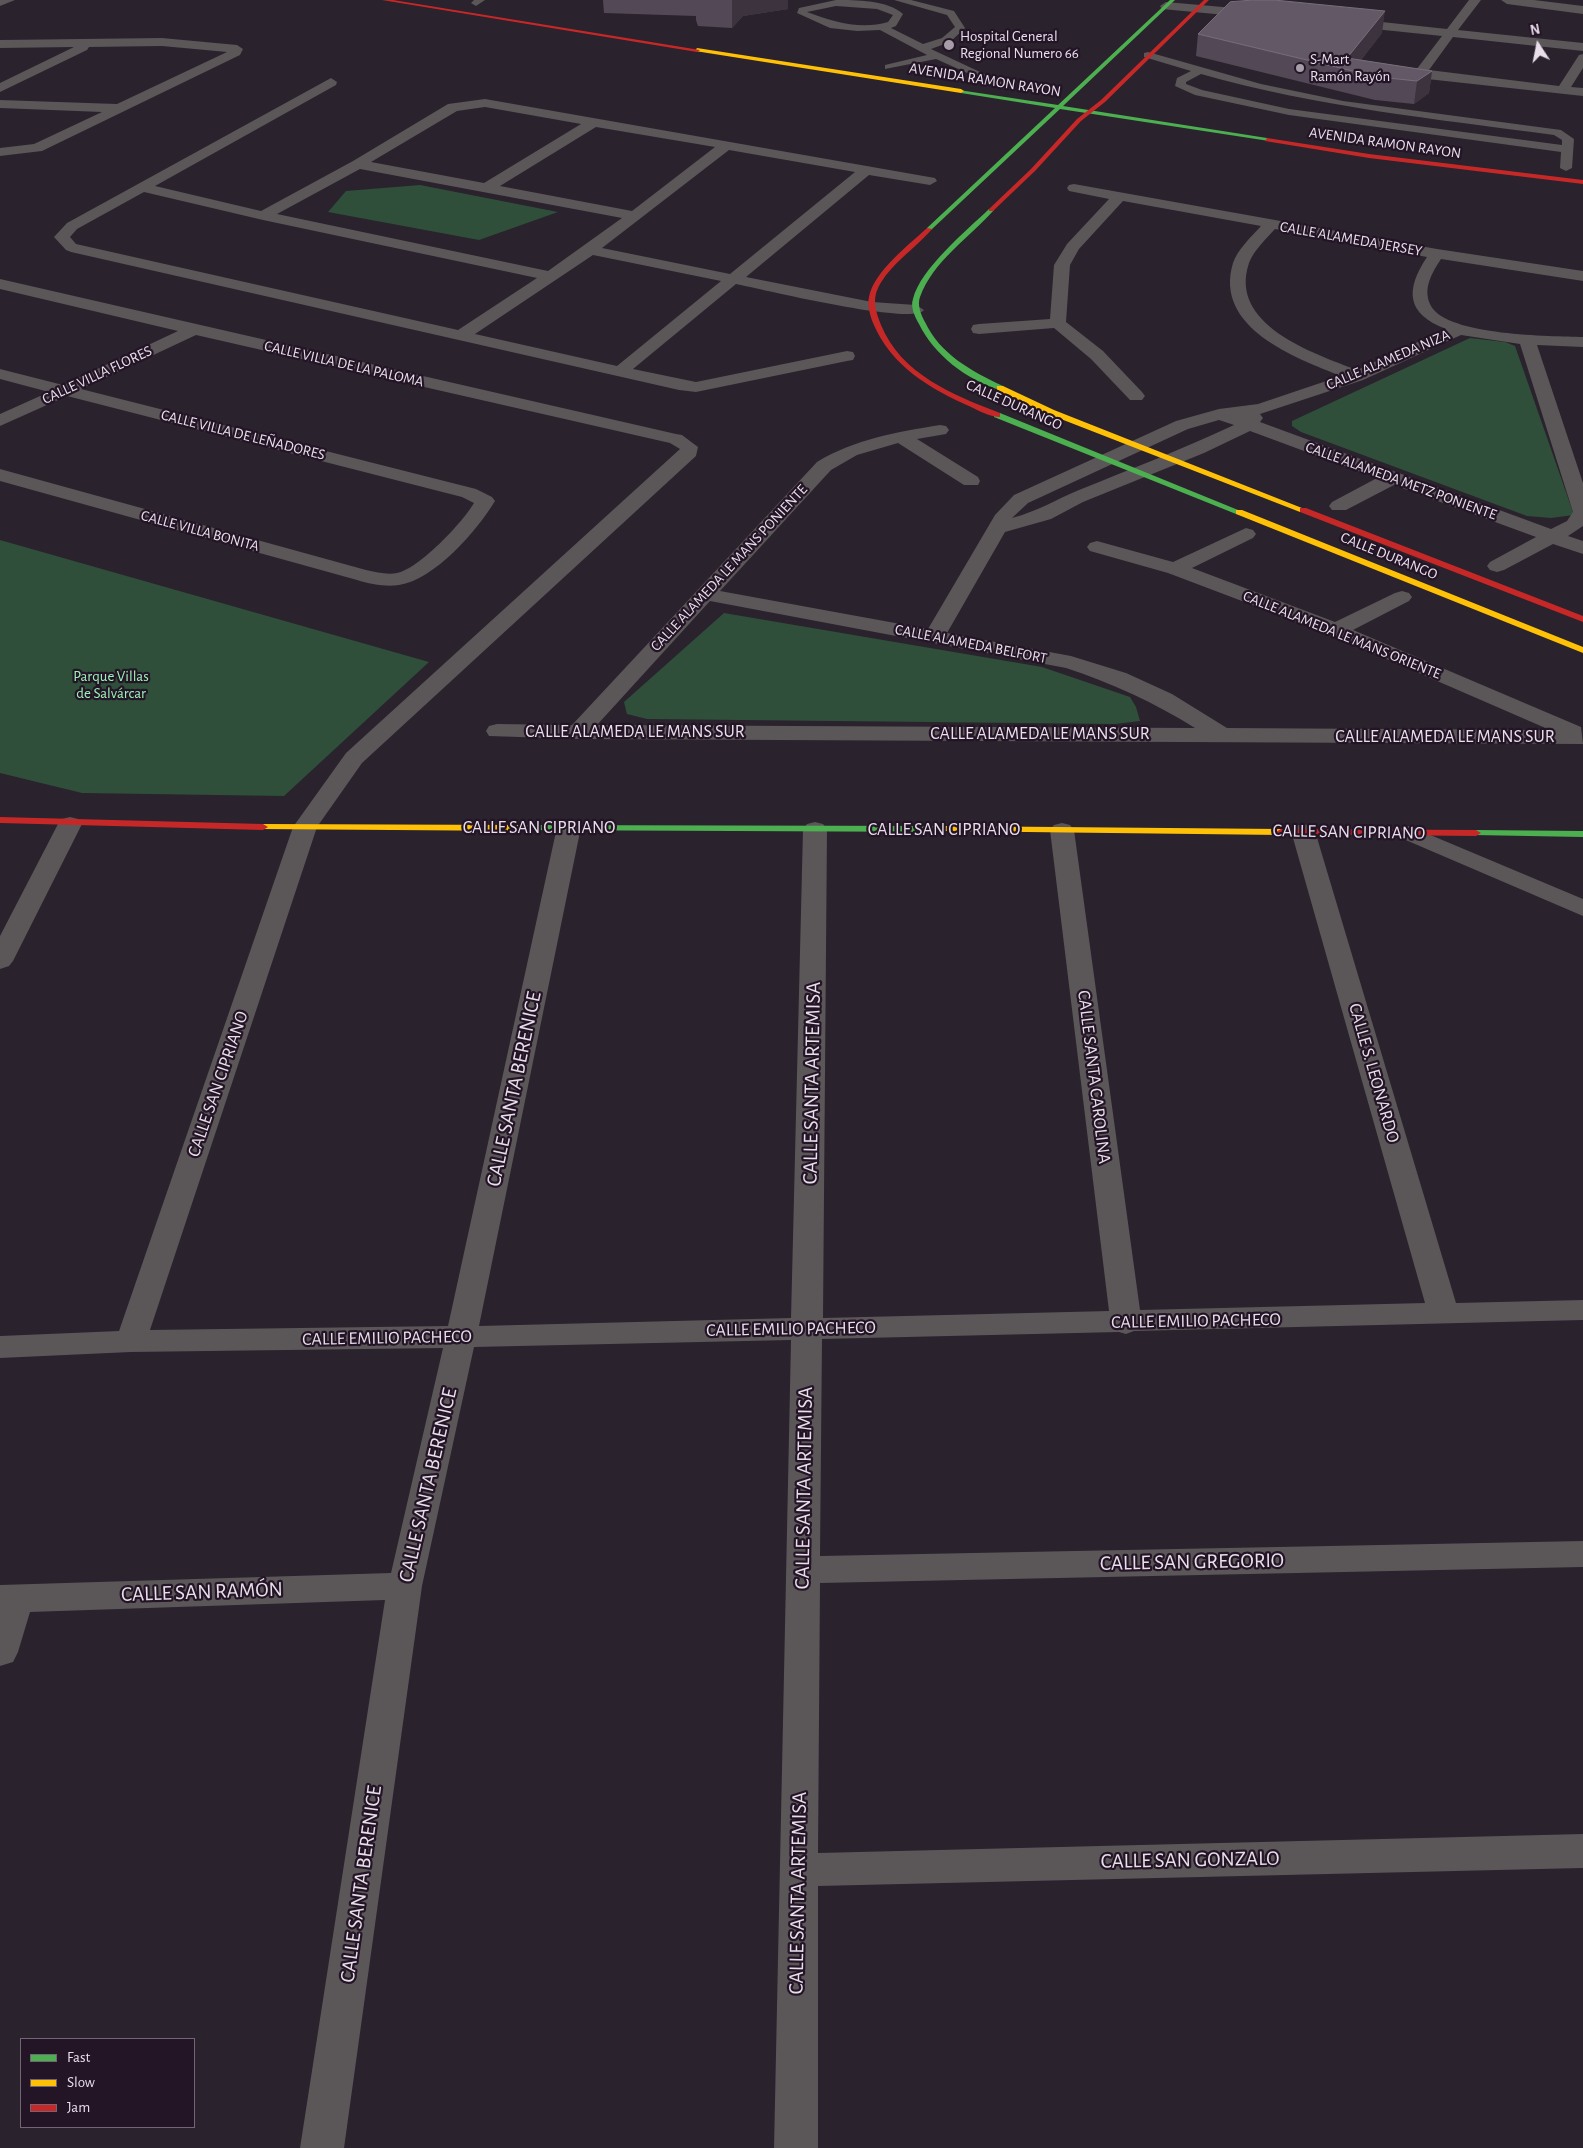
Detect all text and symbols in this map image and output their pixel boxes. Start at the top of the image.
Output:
north arrow [1513,20,1563,70]
text: N [1529,22,1541,38]
place label: Hospital General Regional Numero 66 [960,27,1079,62]
marker: Hospital General Regional Numero 66 [942,38,956,52]
place label: S-Mart Ramón Rayón [1310,50,1390,85]
street label: AVENIDA RAMON RAYON [908,59,1062,101]
marker: S-Mart Ramón Rayón [1294,62,1306,74]
street label: AVENIDA RAMON RAYON [1308,123,1462,163]
street label: CALLE ALAMEDA JERSEY [1278,218,1424,260]
street label: CALLE ALAMEDA NIZA [1323,326,1453,394]
street label: CALLE VILLA DE LA PALOMA [263,337,425,391]
street label: CALLE VILLA FLORES [39,342,155,408]
street label: CALLE DURANGO [963,376,1065,434]
street label: CALLE VILLA DE LEÑADORES [159,406,327,464]
street label: CALLE ALAMEDA METZ PONIENTE [1303,438,1499,524]
street label: CALLE ALAMEDA LE MANS PONIENTE [647,481,811,655]
street label: CALLE VILLA BONITA [139,507,261,555]
street label: CALLE DURANGO [1338,528,1440,584]
street label: CALLE ALAMEDA LE MANS ORIENTE [1240,587,1444,683]
street label: CALLE ALAMEDA BELFORT [893,620,1049,668]
park label: Parque Villas de Salvárcar [73,667,149,702]
street label: CALLE ALAMEDA LE MANS SUR [525,721,745,743]
street label: CALLE ALAMEDA LE MANS SUR [930,723,1150,745]
street label: CALLE ALAMEDA LE MANS SUR [1335,726,1555,748]
street label: CALLE SAN CIPRIANO [463,817,615,839]
street label: CALLE SAN CIPRIANO [868,819,1020,841]
street label: CALLE SAN CIPRIANO [1272,820,1426,844]
street label: CALLE SANTA ARTEMISA [798,981,826,1185]
street label: CALLE SANTA BERENICE [481,989,547,1189]
street label: CALLE SANTA CAROLINA [1073,989,1115,1165]
street label: CALLE S. LEONARDO [1344,1001,1404,1145]
street label: CALLE SAN CIPRIANO [183,1008,253,1160]
street label: CALLE EMILIO PACHECO [1111,1309,1281,1333]
street label: CALLE EMILIO PACHECO [706,1317,876,1341]
street label: CALLE EMILIO PACHECO [302,1326,472,1350]
street label: CALLE SANTA BERENICE [393,1385,463,1585]
street label: CALLE SANTA ARTEMISA [790,1386,818,1590]
street label: CALLE SAN GREGORIO [1100,1548,1284,1576]
street label: CALLE SAN RAMÓN [121,1577,283,1607]
street label: CALLE SANTA BERENICE [335,1784,387,1984]
street label: CALLE SANTA ARTEMISA [784,1791,812,1995]
street label: CALLE SAN GONZALO [1100,1846,1280,1874]
legend [20,2038,195,2128]
text: Fast [67,2050,90,2065]
text: Slow [67,2075,95,2090]
text: Jam [67,2100,90,2115]

